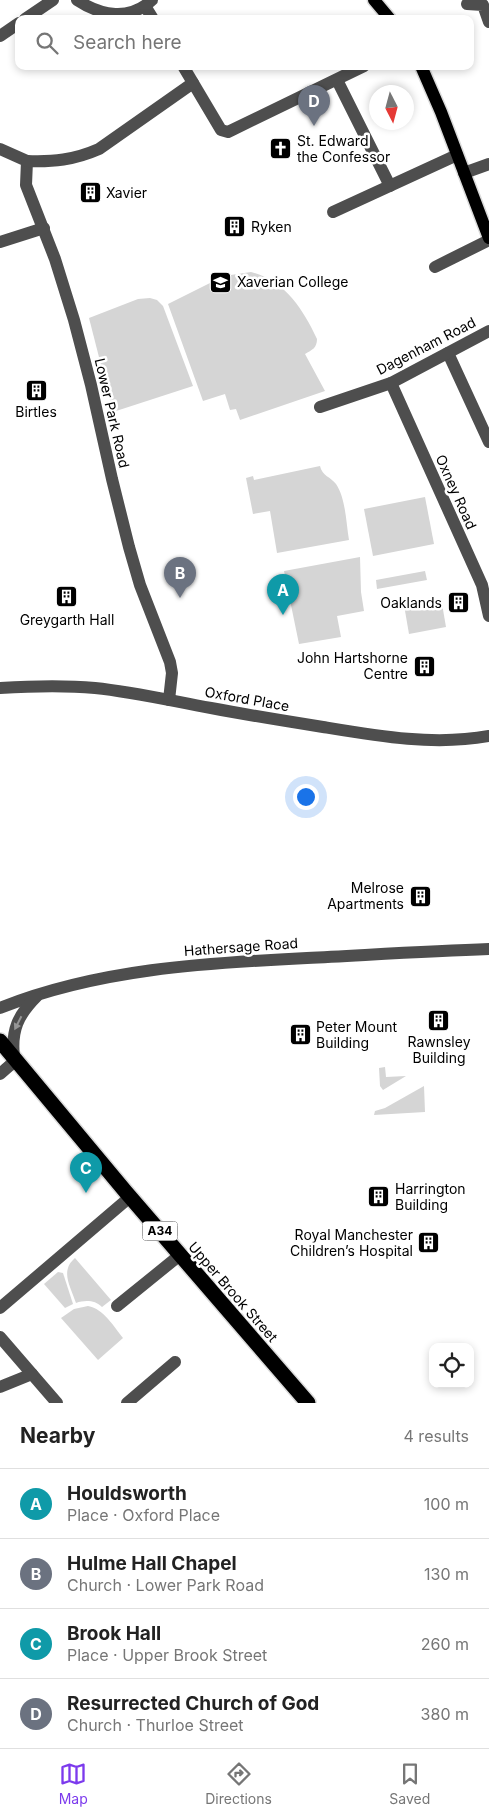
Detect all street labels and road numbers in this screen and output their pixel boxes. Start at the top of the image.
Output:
street label: Dagenham Road [373,313,478,378]
street label: Lower Park Road [92,356,133,470]
street label: Oxney Road [432,452,481,532]
street label: Oxford Place [203,683,291,714]
street label: Hathersage Road [183,934,299,959]
road number: A34 [142,1222,178,1240]
street label: Upper Brook Street [185,1238,282,1346]

